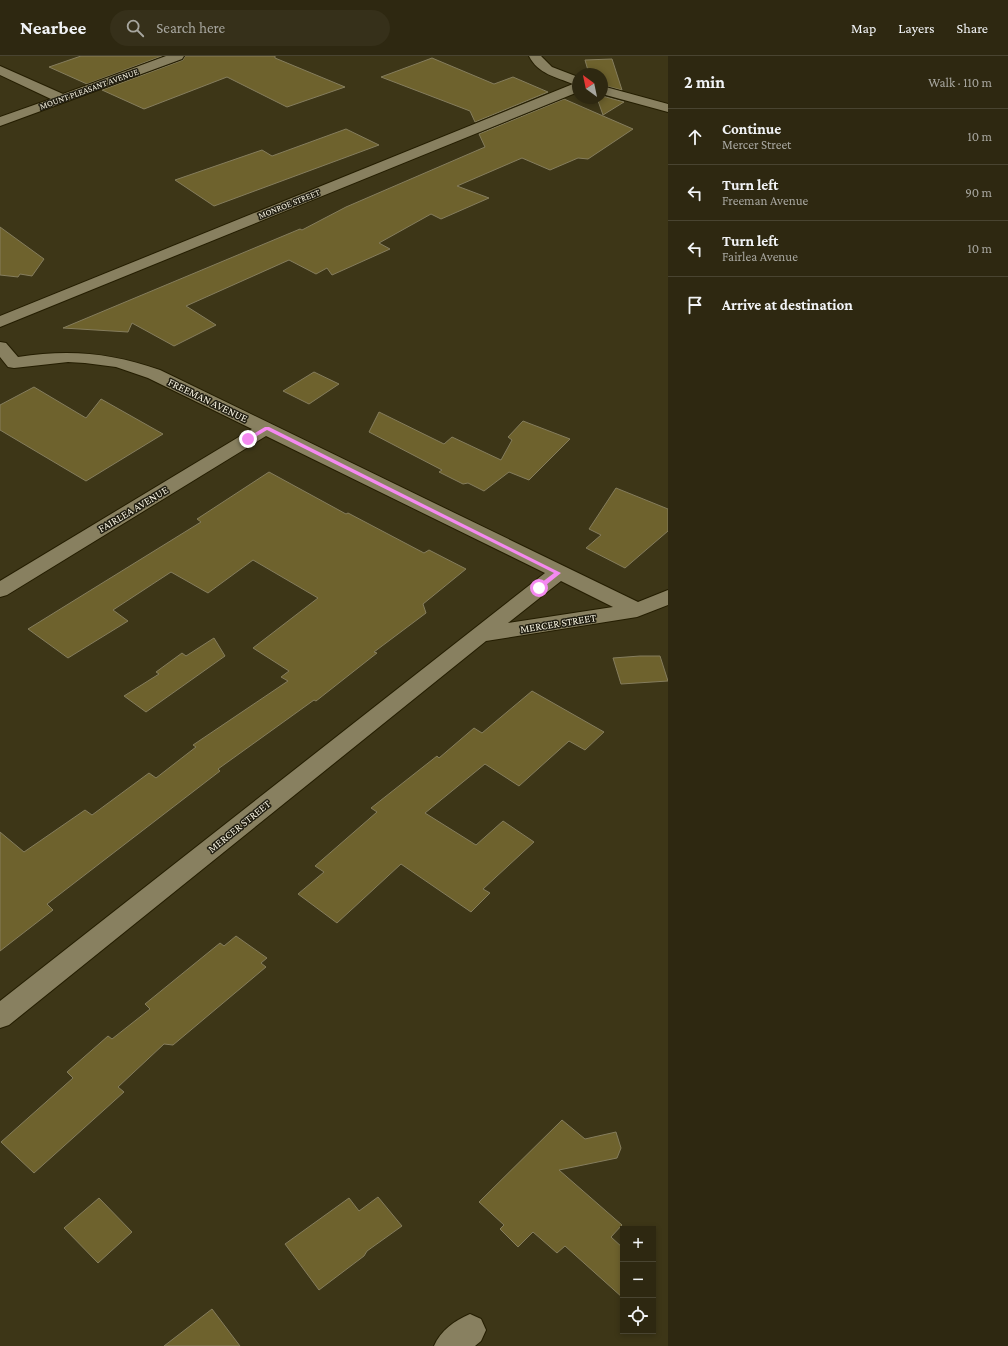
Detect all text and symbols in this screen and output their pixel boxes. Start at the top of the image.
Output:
search box [110,10,390,46]
text: Nearbee [20,17,86,38]
icon: search [124,17,146,39]
text: Search here [156,20,225,36]
text: Map [851,20,876,36]
text: Layers [898,20,935,36]
text: Share [957,20,988,36]
street label: MOUNT PLEASANT AVENUE [38,66,140,112]
north arrow [572,68,608,104]
text: 2 min [684,73,725,92]
text: Walk · 110 m [928,75,992,90]
text: Continue [722,121,781,137]
icon: ahead [684,126,706,148]
text: 10 m [967,129,992,144]
text: Mercer Street [722,137,791,152]
text: Turn left [722,177,778,193]
icon: left [684,182,706,204]
text: 90 m [965,185,992,200]
street label: MONROE STREET [257,187,321,221]
text: Freeman Avenue [722,193,808,208]
text: Turn left [722,233,778,249]
icon: left [684,238,706,260]
text: 10 m [967,241,992,256]
text: Fairlea Avenue [722,249,798,264]
icon: arrive [684,294,706,316]
text: Arrive at destination [722,297,853,313]
street label: FREEMAN AVENUE [166,376,250,424]
route end [239,430,257,448]
street label: FAIRLEA AVENUE [96,483,170,535]
route start [530,579,548,597]
street label: MERCER STREET [519,611,597,635]
street label: MERCER STREET [205,797,273,855]
map controls [620,1226,656,1334]
button: + [620,1226,656,1262]
button: − [620,1262,656,1298]
button: locate [620,1298,656,1334]

